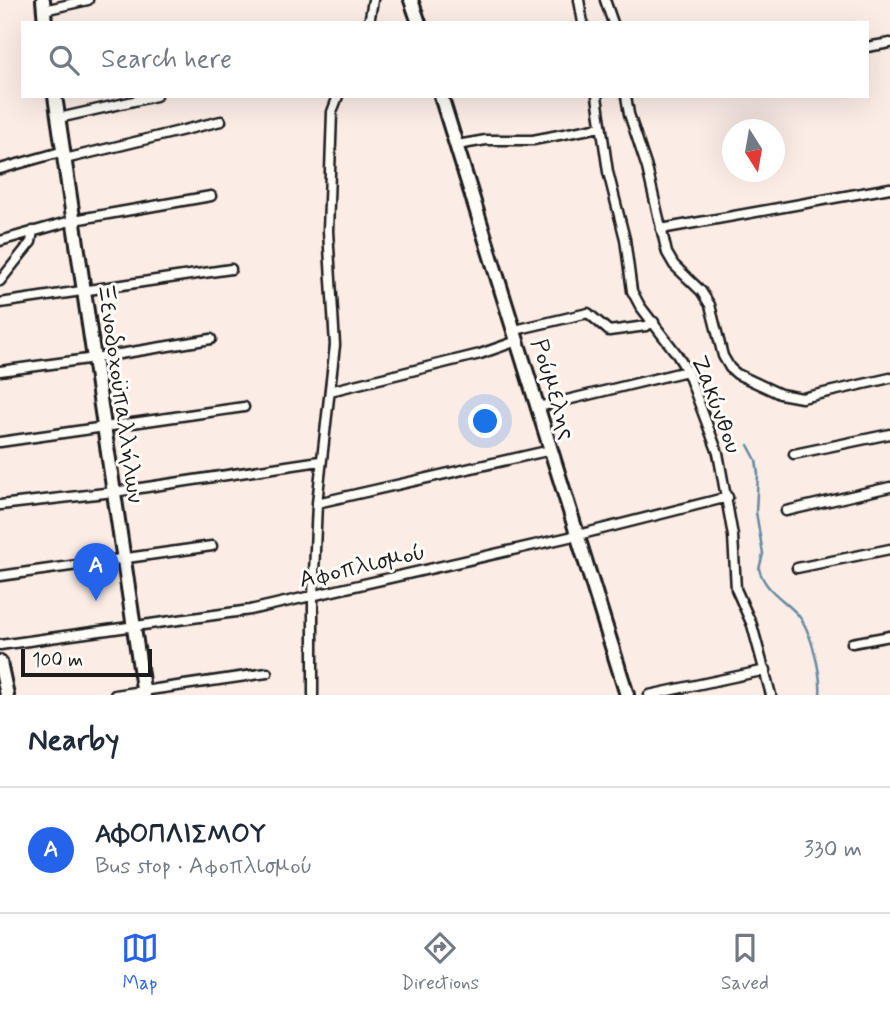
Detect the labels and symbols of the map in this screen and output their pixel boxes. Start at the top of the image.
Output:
north arrow [722,119,785,182]
street label: Ξενοδοχοϋπαλλήλων [89,281,150,505]
street label: Ρούμελης [523,336,582,443]
street label: Ζακύνθου [683,351,749,458]
your location [468,404,502,438]
street label: Αφοπλισμού [296,537,429,596]
pin: A [73,543,119,601]
scale bar [21,646,152,678]

